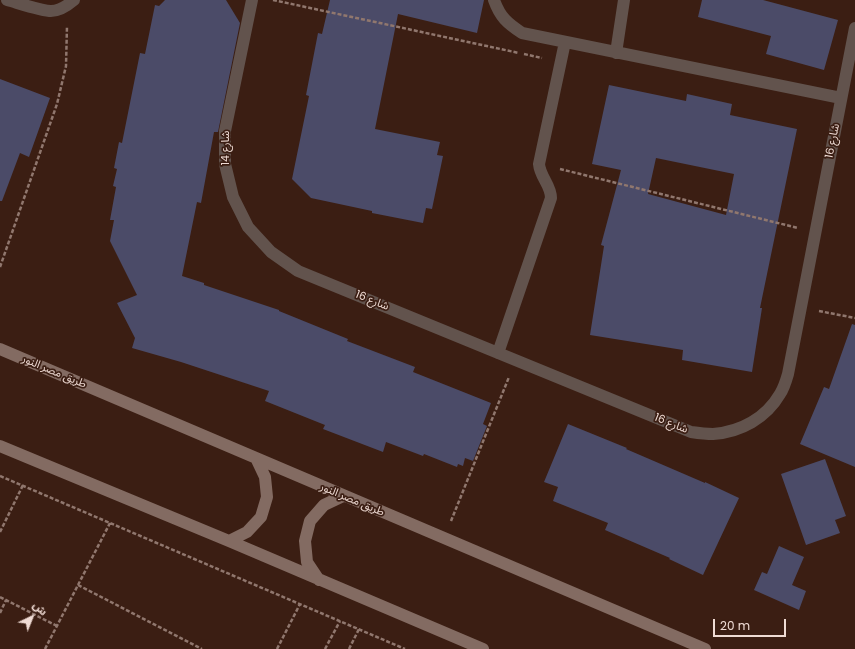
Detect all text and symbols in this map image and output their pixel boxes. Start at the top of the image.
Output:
street label: شارع 16 [823,123,843,159]
street label: شارع 14 [219,131,233,165]
street label: شارع 16 [353,288,391,314]
street label: طريق مصر النور [20,353,88,391]
street label: شارع 16 [652,411,690,437]
street label: طريق مصر النور [318,481,386,519]
north arrow [12,597,52,637]
text: ش [29,597,51,619]
scale bar [715,611,788,637]
text: 20 m [720,617,750,634]

